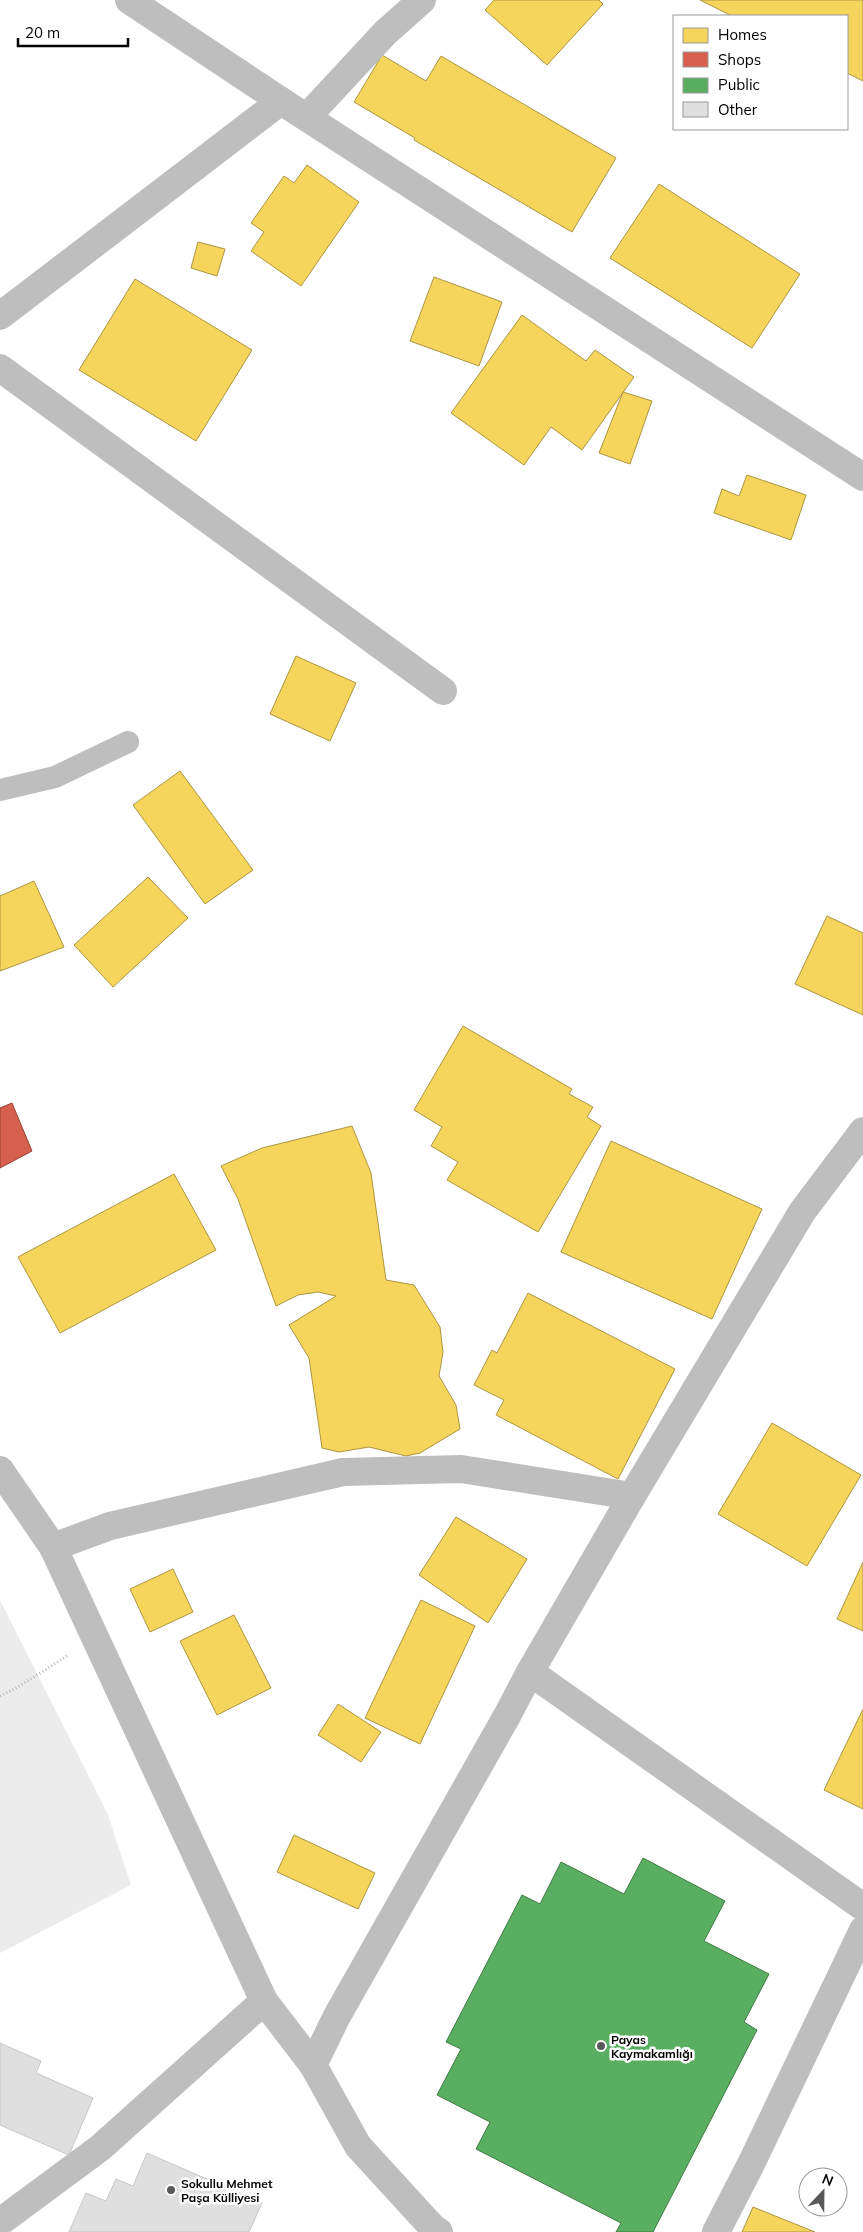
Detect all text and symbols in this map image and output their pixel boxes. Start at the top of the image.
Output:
scale bar [18,15,128,47]
legend [673,15,848,130]
text: 20 m [25,23,60,42]
text: Homes [718,25,767,44]
text: Shops [718,50,761,69]
text: Public [718,75,760,94]
text: Other [718,100,758,119]
place label: Payas Kaymakamlığı [611,2032,693,2061]
marker: Payas Kaymakamlığı [595,2040,607,2052]
north arrow [798,2167,848,2217]
text: N [820,2170,836,2190]
place label: Sokullu Mehmet Paşa Külliyesi [181,2176,273,2205]
marker: Sokullu Mehmet Paşa Külliyesi [165,2184,177,2196]

